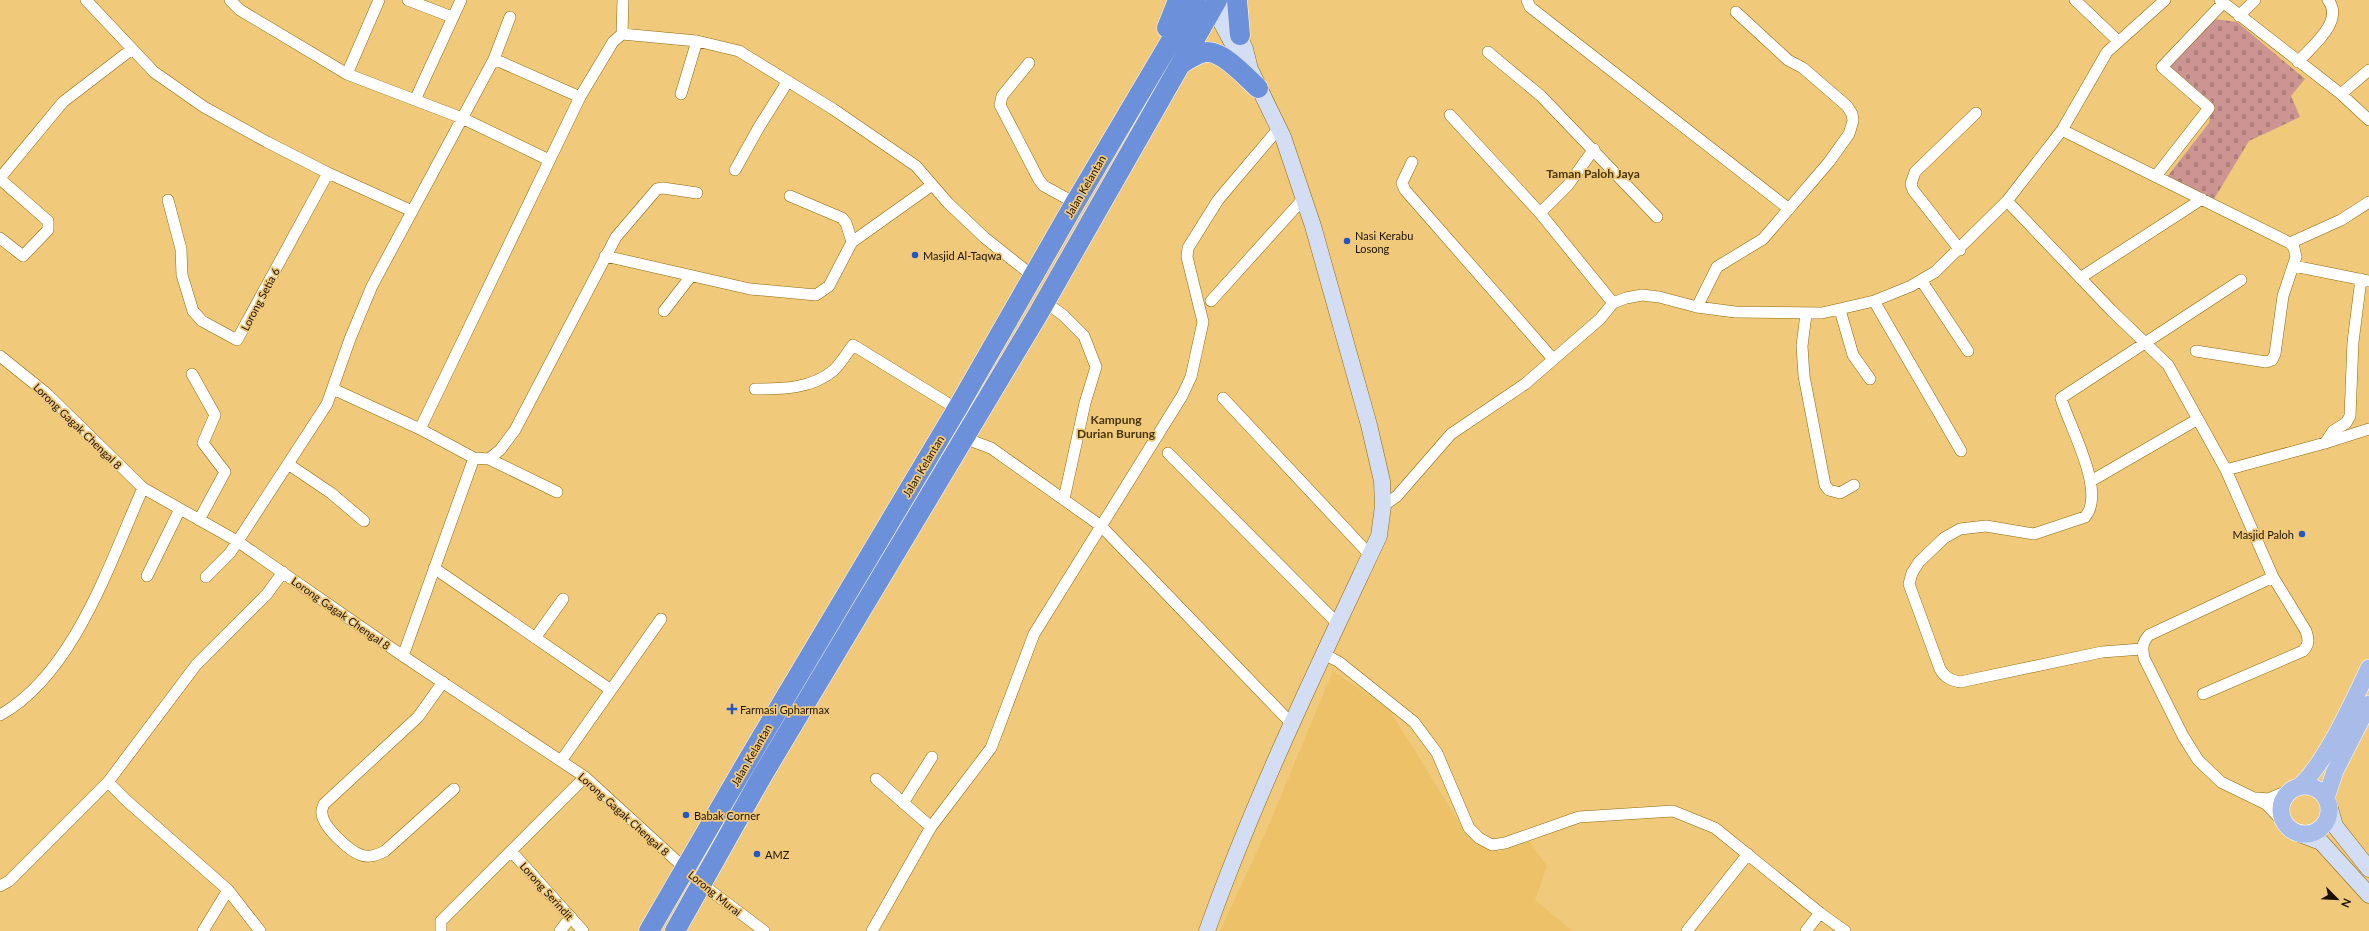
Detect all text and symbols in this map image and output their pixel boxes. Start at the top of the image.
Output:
street label: Jalan Kelantan [1062,153,1108,219]
district label: Taman Paloh Jaya [1546,166,1640,181]
place label: Nasi Kerabu Losong [1355,229,1413,255]
marker: Nasi Kerabu Losong [1342,236,1352,246]
place label: Masjid Al-Taqwa [923,249,1002,262]
marker: Masjid Al-Taqwa [910,250,920,260]
street label: Lorong Setia 6 [238,265,282,333]
street label: Lorong Gagak Chengal 8 [31,380,125,472]
district label: Kampung Durian Burung [1077,412,1156,441]
street label: Jalan Kelantan [900,433,946,499]
place label: Masjid Paloh [2233,528,2294,541]
marker: Masjid Paloh [2297,529,2307,539]
street label: Lorong Gagak Chengal 8 [289,574,393,652]
place label: Farmasi Gpharmax [740,703,830,716]
marker: Farmasi Gpharmax [727,704,737,714]
street label: Jalan Kelantan [728,722,774,788]
street label: Lorong Gagak Chengal 8 [576,770,672,858]
place label: Babak Corner [694,809,760,822]
marker: Babak Corner [681,810,691,820]
place label: AMZ [765,848,790,861]
marker: AMZ [752,849,762,859]
street label: Lorong Serindit [518,859,576,923]
street label: Lorong Murai [686,868,744,919]
north arrow [2317,879,2357,919]
text: N [2339,897,2354,910]

